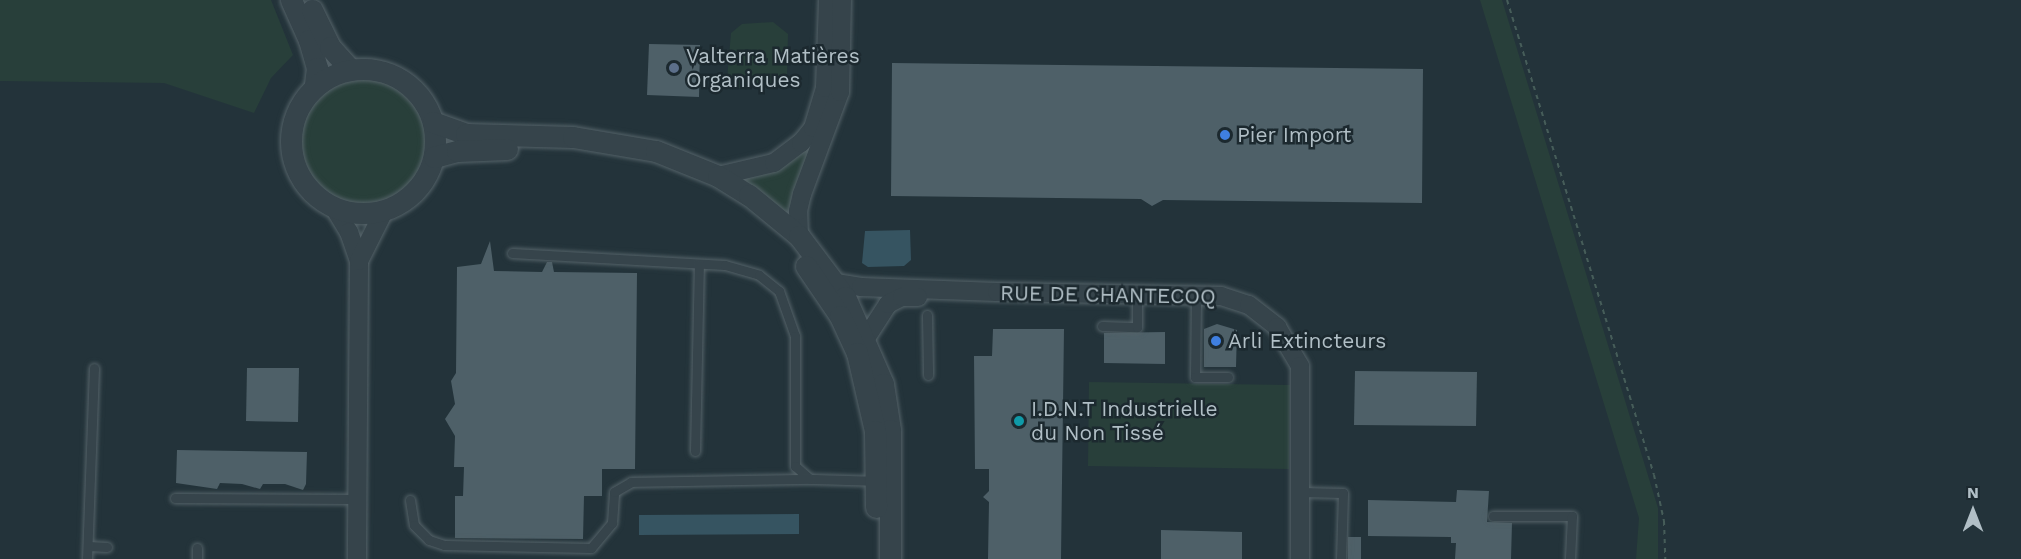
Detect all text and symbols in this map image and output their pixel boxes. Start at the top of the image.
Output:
place label: Valterra Matières Organiques [686,43,860,93]
marker: Valterra Matières Organiques [667,61,681,75]
place label: Pier Import [1237,122,1352,148]
marker: Pier Import [1218,128,1232,142]
street label: RUE DE CHANTECOQ [1000,281,1216,309]
place label: Arli Extincteurs [1228,328,1386,354]
marker: Arli Extincteurs [1209,334,1223,348]
place label: I.D.N.T Industrielle du Non Tissé [1031,396,1218,446]
marker: I.D.N.T Industrielle du Non Tissé [1012,414,1026,428]
north arrow [1943,481,2003,541]
text: N [1967,483,1979,502]

